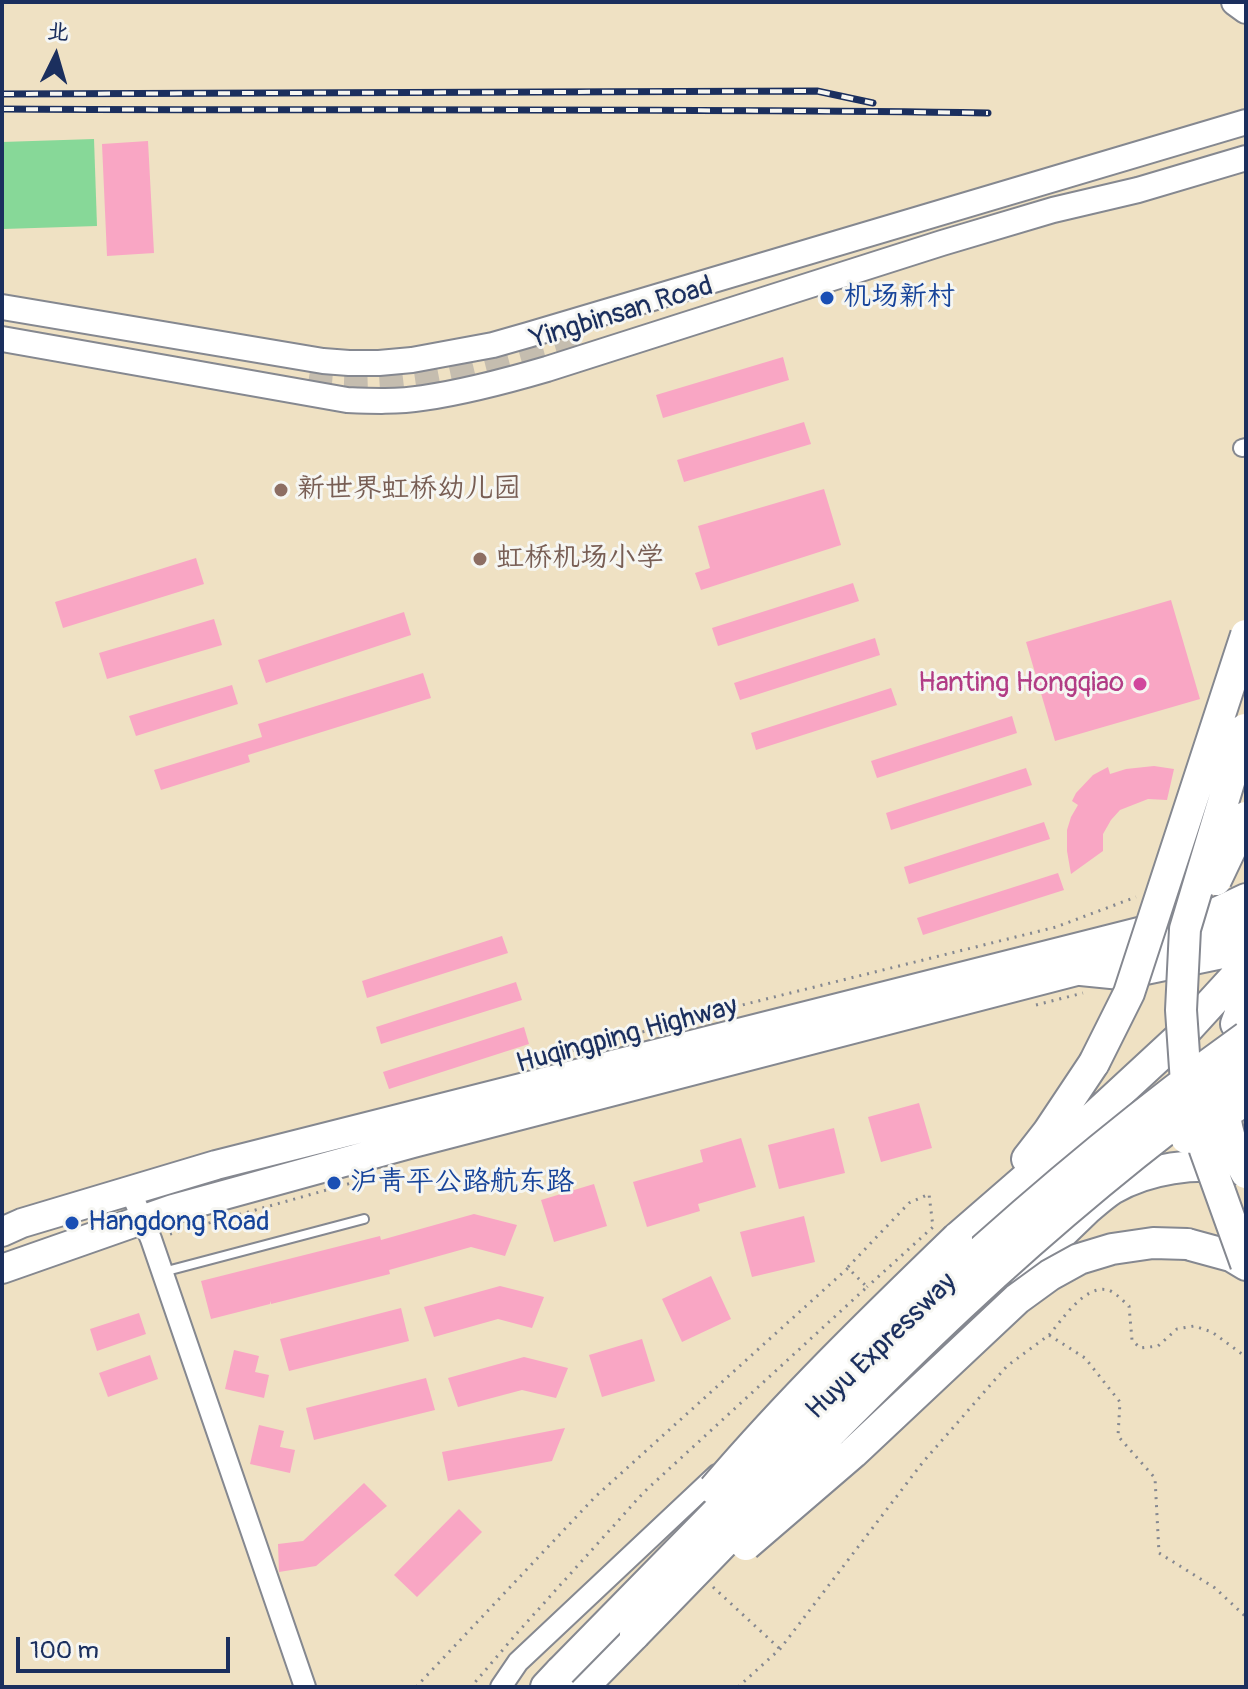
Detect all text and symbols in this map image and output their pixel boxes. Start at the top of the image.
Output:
north arrow [16,16,96,96]
text: 北 [46,17,70,47]
street label: Yingbinsan Road [527,270,717,358]
place label: 机场新村 [843,281,955,315]
marker: 机场新村 [818,289,836,307]
place label: 新世界虹桥幼儿园 [297,473,521,507]
marker: 新世界虹桥幼儿园 [272,481,290,499]
place label: 虹桥机场小学 [496,542,664,576]
marker: 虹桥机场小学 [471,550,489,568]
place label: Hanting Hongqiao [918,667,1124,701]
marker: Hanting Hongqiao [1131,675,1149,693]
street label: Huqingping Highway [513,990,741,1082]
place label: 沪青平公路航东路 [350,1166,574,1200]
marker: 沪青平公路航东路 [325,1174,343,1192]
place label: Hangdong Road [88,1206,270,1240]
marker: Hangdong Road [63,1214,81,1232]
street label: Huyu Expressway [800,1267,964,1427]
scale bar [20,1621,234,1671]
text: 100 m [30,1636,99,1665]

